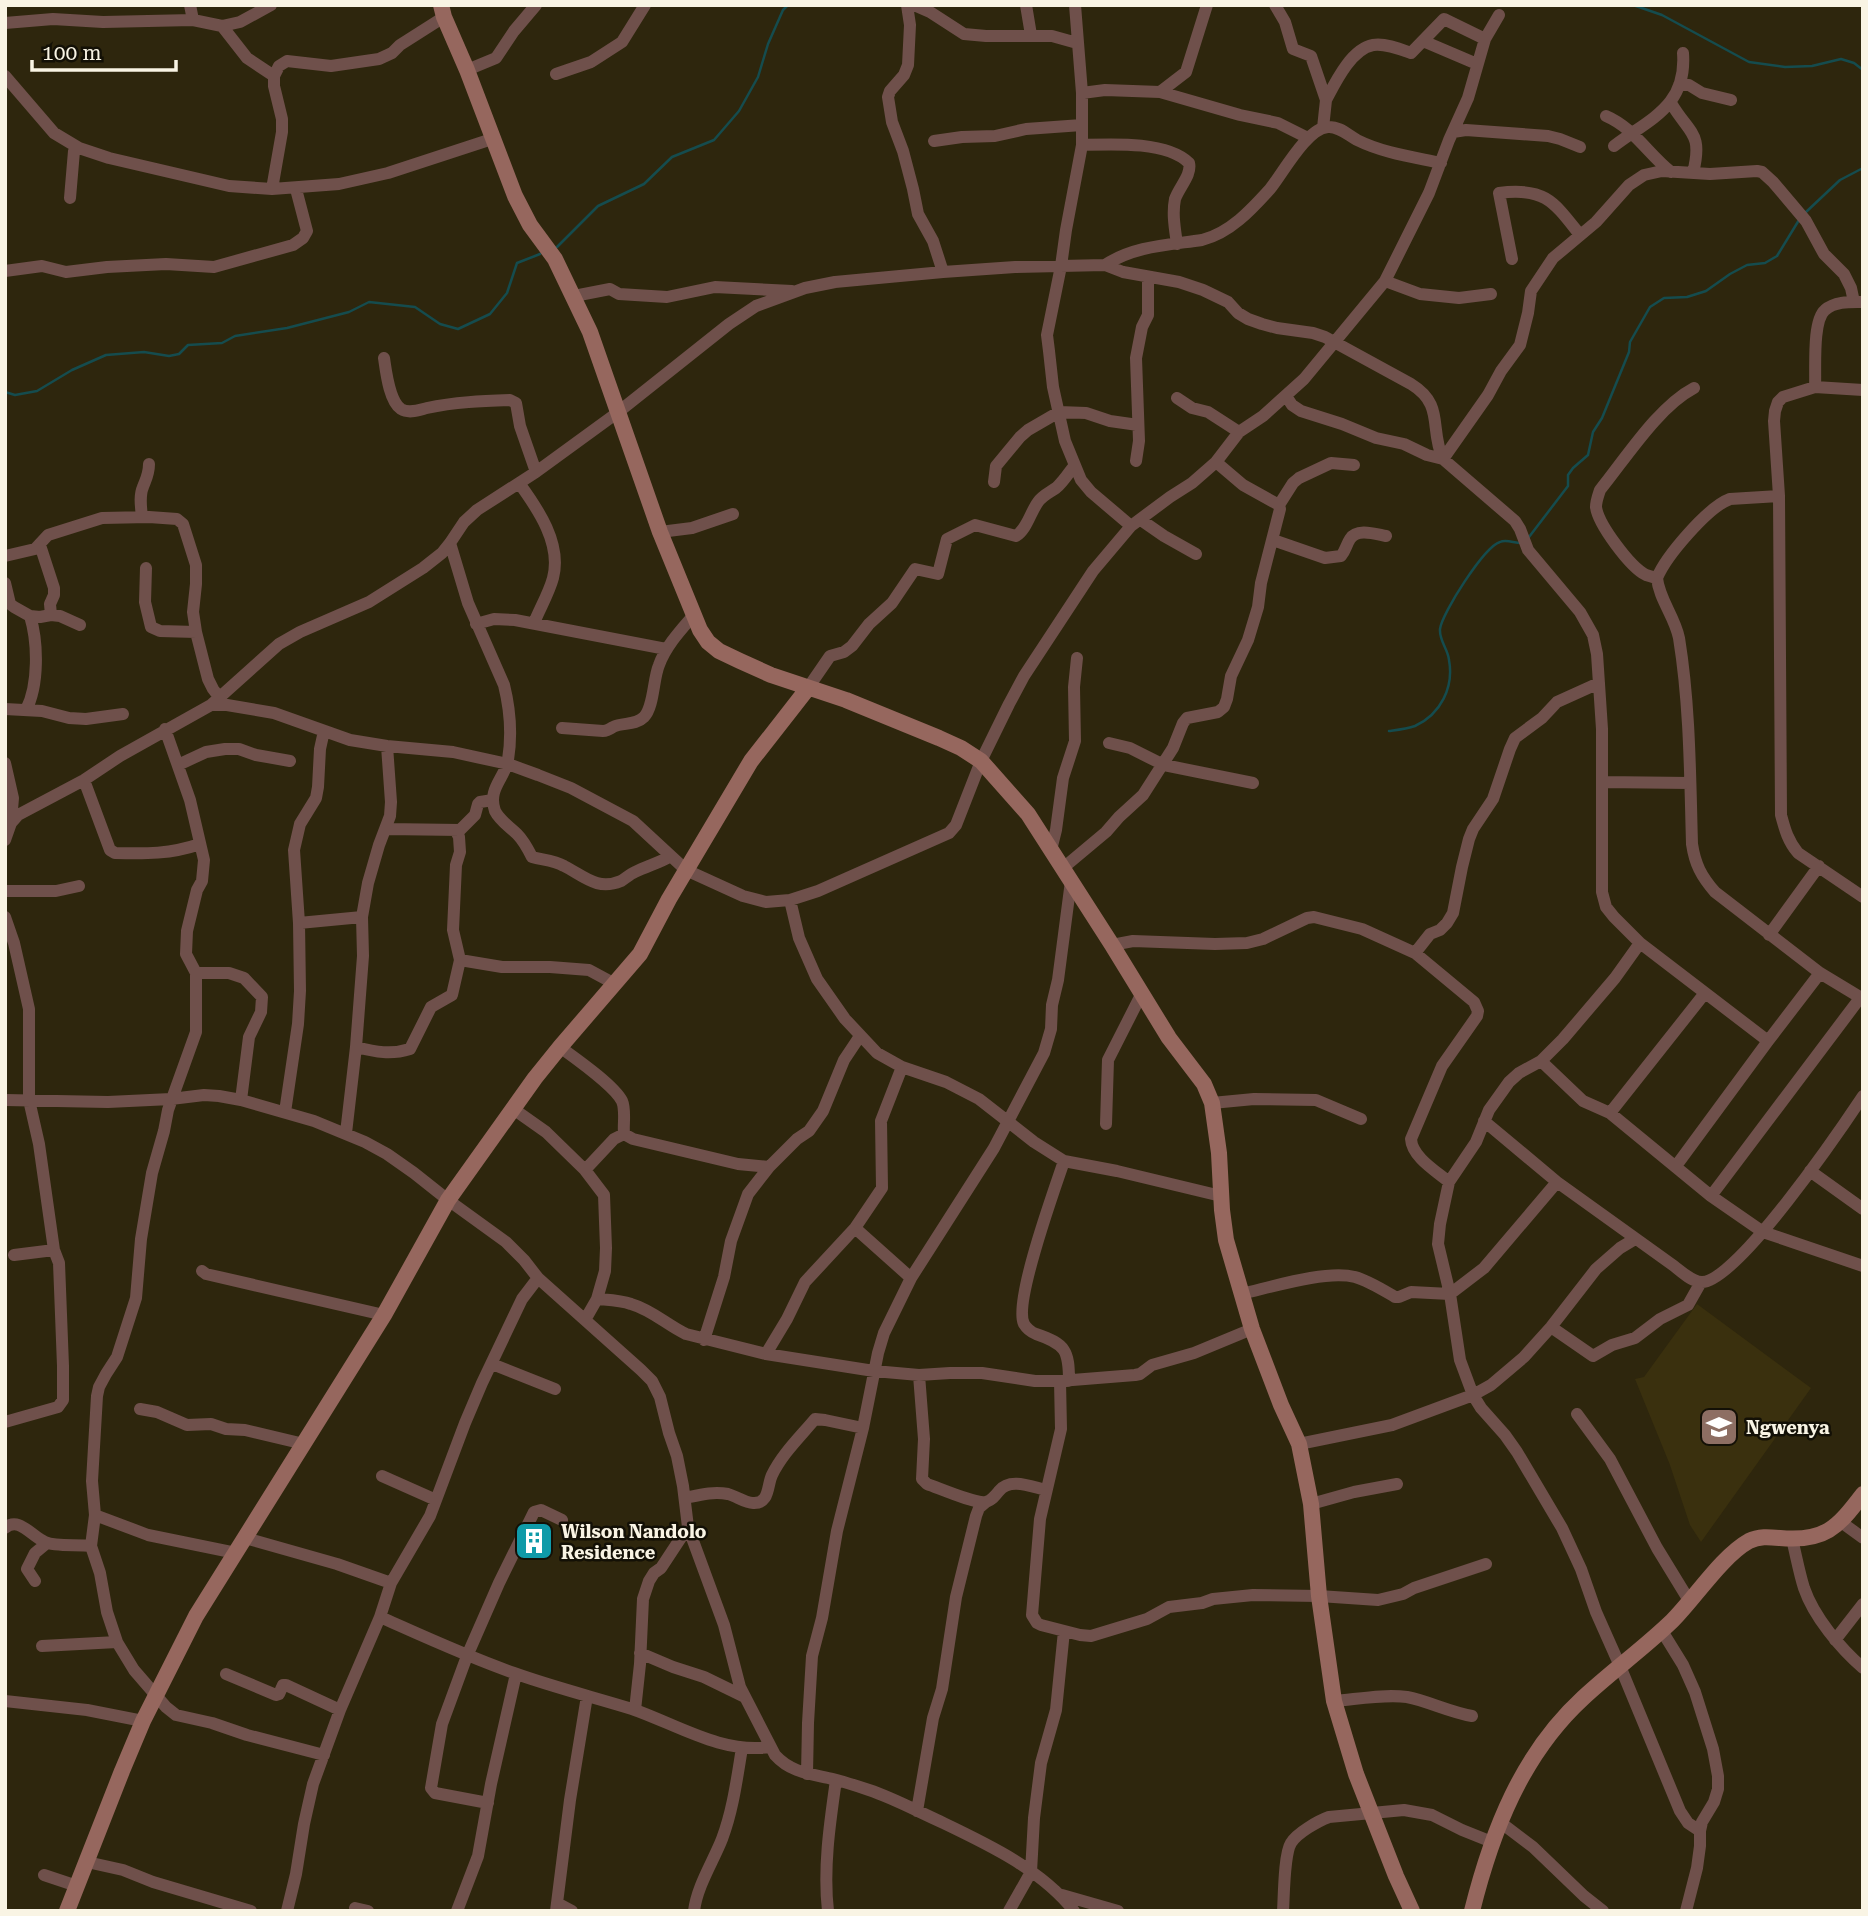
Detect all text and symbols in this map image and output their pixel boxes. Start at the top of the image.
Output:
scale bar [32,28,175,72]
text: 100 m [42,41,102,65]
school or university icon: Ngwenya [1698,1406,1740,1448]
place label: Ngwenya [1746,1417,1830,1438]
building icon: Wilson Nandolo Residence [513,1520,555,1562]
place label: Wilson Nandolo Residence [561,1521,707,1563]

